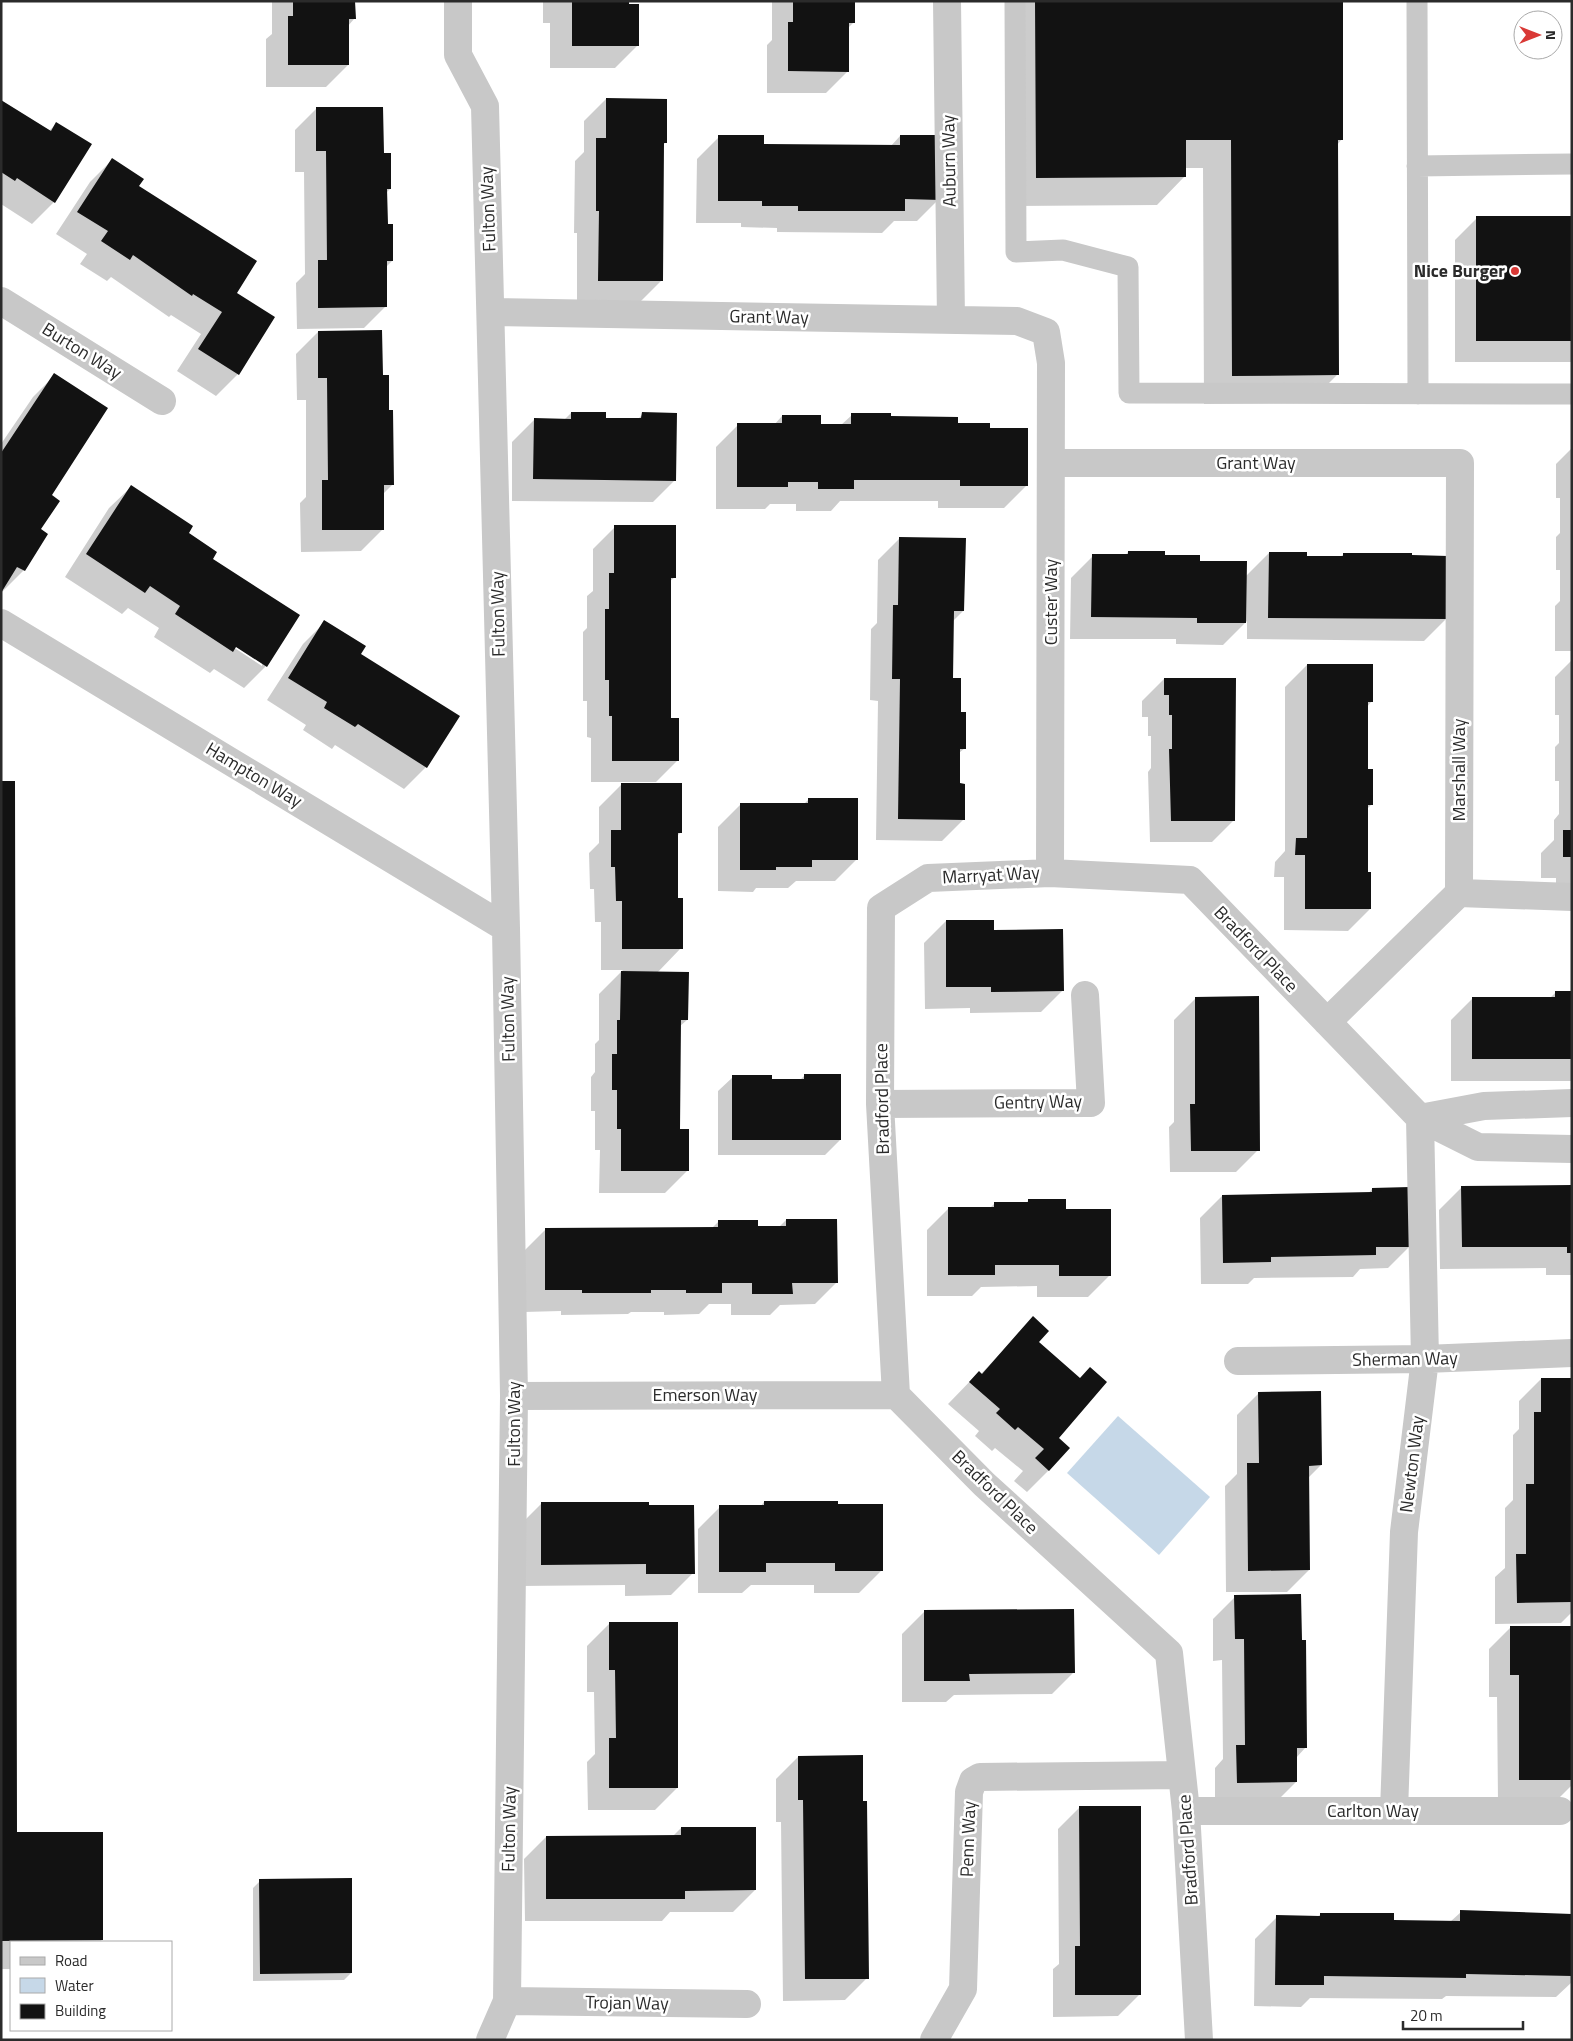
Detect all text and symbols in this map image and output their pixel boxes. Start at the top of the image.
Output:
north arrow [1513,10,1563,60]
text: N [1541,30,1562,40]
street label: Auburn Way [934,114,963,207]
street label: Fulton Way [473,165,502,252]
place label: Nice Burger [1414,257,1505,284]
marker: Nice Burger [1509,265,1521,277]
street label: Grant Way [729,302,809,331]
street label: Burton Way [37,315,128,386]
street label: Grant Way [1216,449,1296,476]
street label: Custer Way [1037,558,1064,645]
street label: Fulton Way [483,571,512,657]
street label: Marshall Way [1445,718,1472,822]
street label: Hampton Way [201,735,308,814]
street label: Marryat Way [941,858,1041,891]
street label: Bradford Place [1208,899,1305,998]
street label: Fulton Way [493,976,522,1062]
street label: Bradford Place [867,1043,896,1155]
street label: Gentry Way [994,1087,1083,1116]
street label: Sherman Way [1352,1344,1458,1373]
street label: Fulton Way [500,1381,527,1467]
street label: Emerson Way [652,1381,758,1408]
street label: Newton Way [1392,1414,1431,1514]
street label: Bradford Place [946,1443,1045,1540]
street label: Fulton Way [494,1786,523,1872]
street label: Bradford Place [1170,1794,1205,1906]
street label: Carlton Way [1327,1797,1419,1824]
street label: Penn Way [953,1800,982,1878]
legend [10,1941,172,2031]
text: Road [55,1949,87,1972]
text: Water [55,1974,94,1997]
street label: Trojan Way [585,1988,669,2017]
scale bar [1403,1998,1523,2030]
text: Building [55,1999,106,2022]
text: 20 m [1410,2004,1443,2027]

